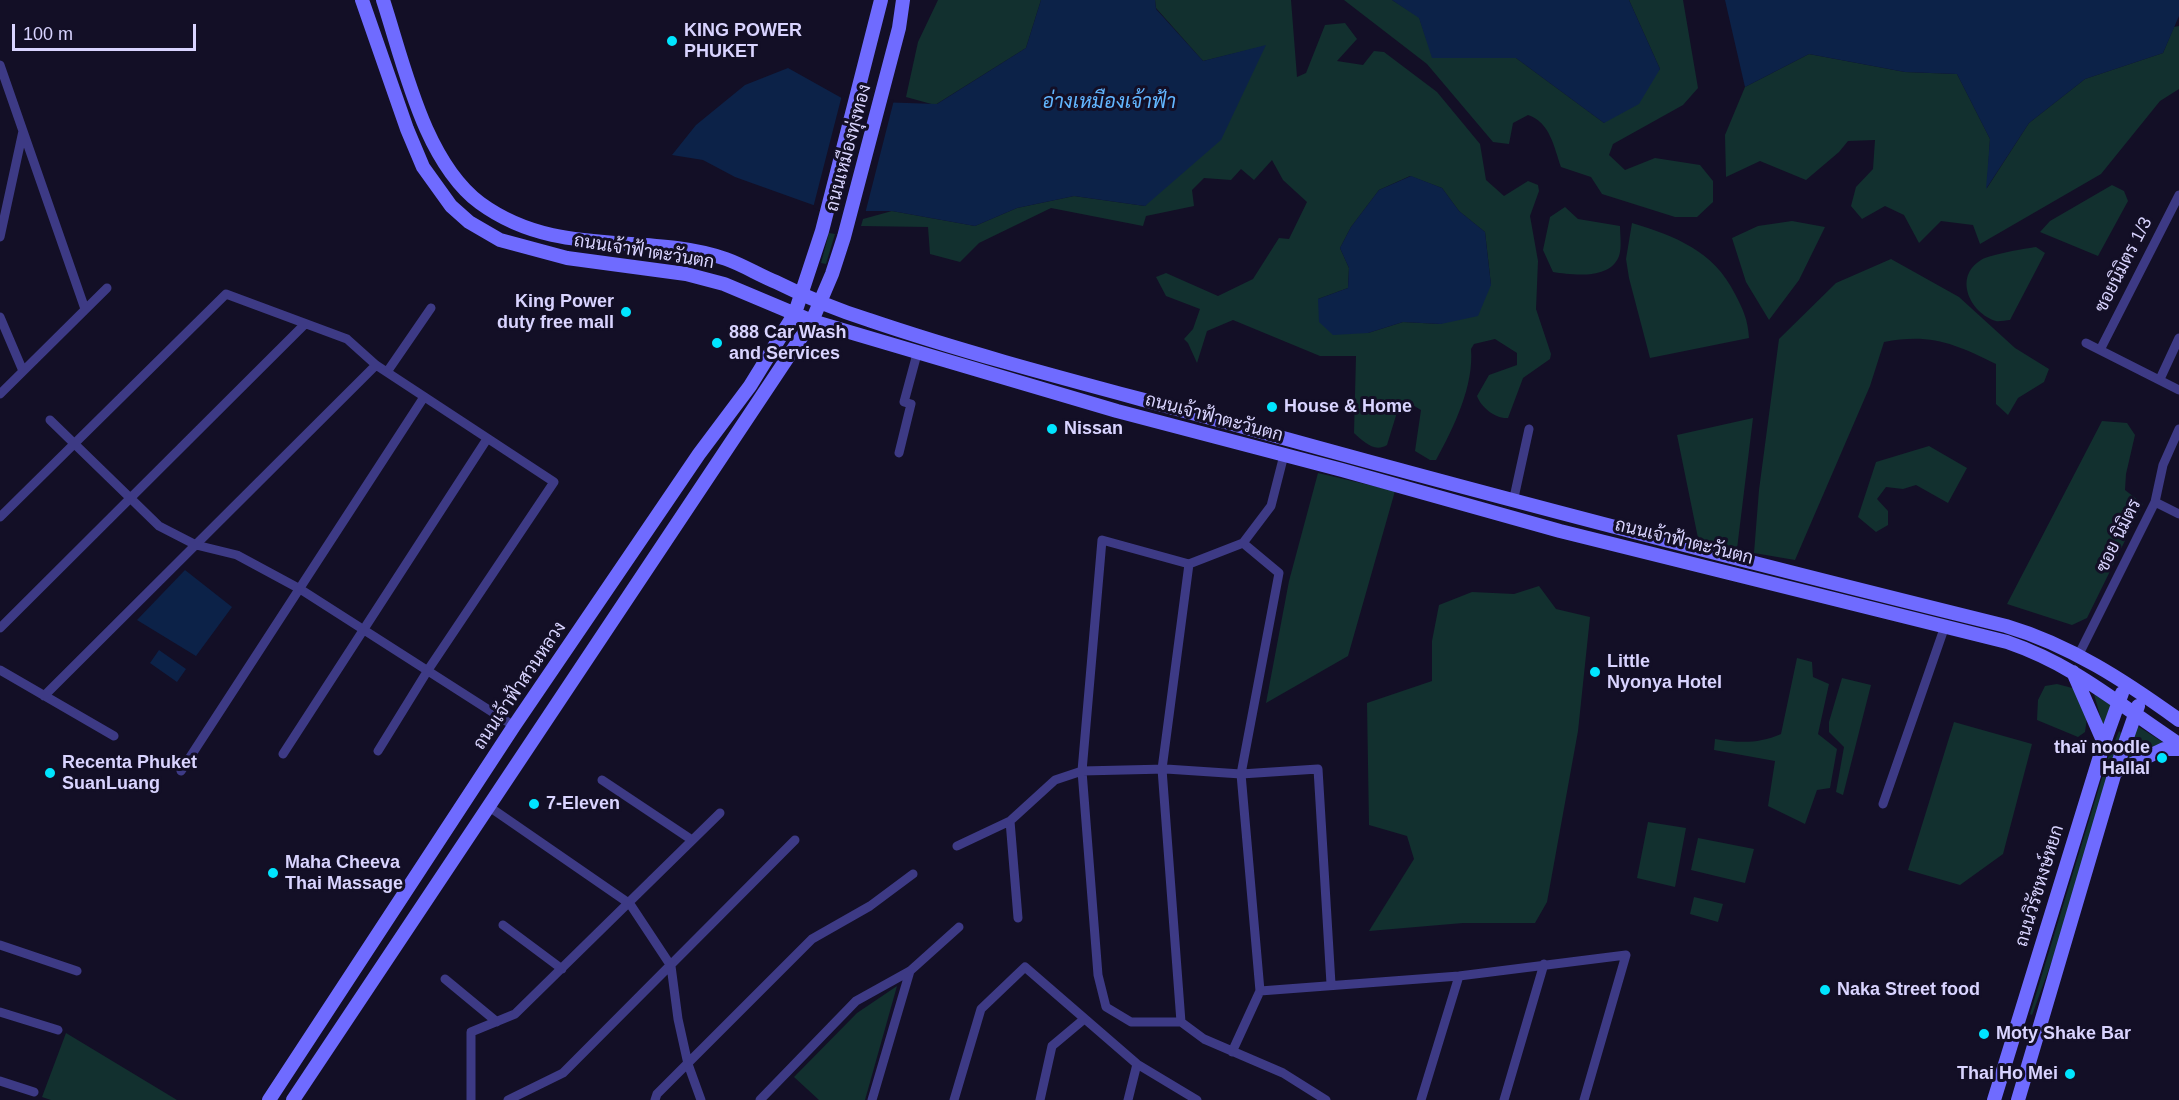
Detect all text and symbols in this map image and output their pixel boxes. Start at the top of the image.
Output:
scale bar [15,12,200,50]
place label: KING POWER PHUKET [684,20,802,63]
text: 100 m [23,24,73,44]
marker: KING POWER PHUKET [665,34,679,48]
street label: ถนนเหมืองทุ่งทอง [822,82,876,214]
water label: อ่างเหมืองเจ้าฟ้า [1042,90,1176,114]
street label: ซอยนิมิตร 1/3 [2091,214,2157,316]
street label: ถนนเจ้าฟ้าตะวันตก [572,230,716,274]
place label: King Power duty free mall [497,291,614,334]
marker: King Power duty free mall [619,305,633,319]
place label: 888 Car Wash and Services [729,322,846,364]
marker: 888 Car Wash and Services [710,336,724,350]
street label: ถนนเจ้าฟ้าตะวันตก [1143,389,1285,447]
place label: House & Home [1284,396,1412,418]
marker: House & Home [1265,400,1279,414]
place label: Nissan [1064,418,1123,440]
marker: Nissan [1045,422,1059,436]
street label: ซอย นิมิตร [2092,496,2146,576]
street label: ถนนเจ้าฟ้าตะวันตก [1613,514,1755,570]
street label: ถนนเจ้าฟ้าสวนหลวง [469,618,571,754]
place label: Little Nyonya Hotel [1607,651,1722,694]
marker: Little Nyonya Hotel [1588,665,1602,679]
place label: thaï noodle Hallal [2054,737,2150,780]
marker: thaï noodle Hallal [2155,751,2169,765]
place label: Recenta Phuket SuanLuang [62,752,197,795]
marker: Recenta Phuket SuanLuang [43,766,57,780]
place label: 7-Eleven [546,793,620,815]
marker: 7-Eleven [527,797,541,811]
street label: ถนนวิรัชหงษ์หยก [2011,823,2069,949]
place label: Maha Cheeva Thai Massage [285,852,403,894]
marker: Maha Cheeva Thai Massage [266,866,280,880]
place label: Naka Street food [1837,979,1980,1001]
marker: Naka Street food [1818,983,1832,997]
place label: Moty Shake Bar [1996,1023,2131,1045]
marker: Moty Shake Bar [1977,1027,1991,1041]
place label: Thai Ho Mei [1957,1063,2058,1085]
marker: Thai Ho Mei [2063,1067,2077,1081]

